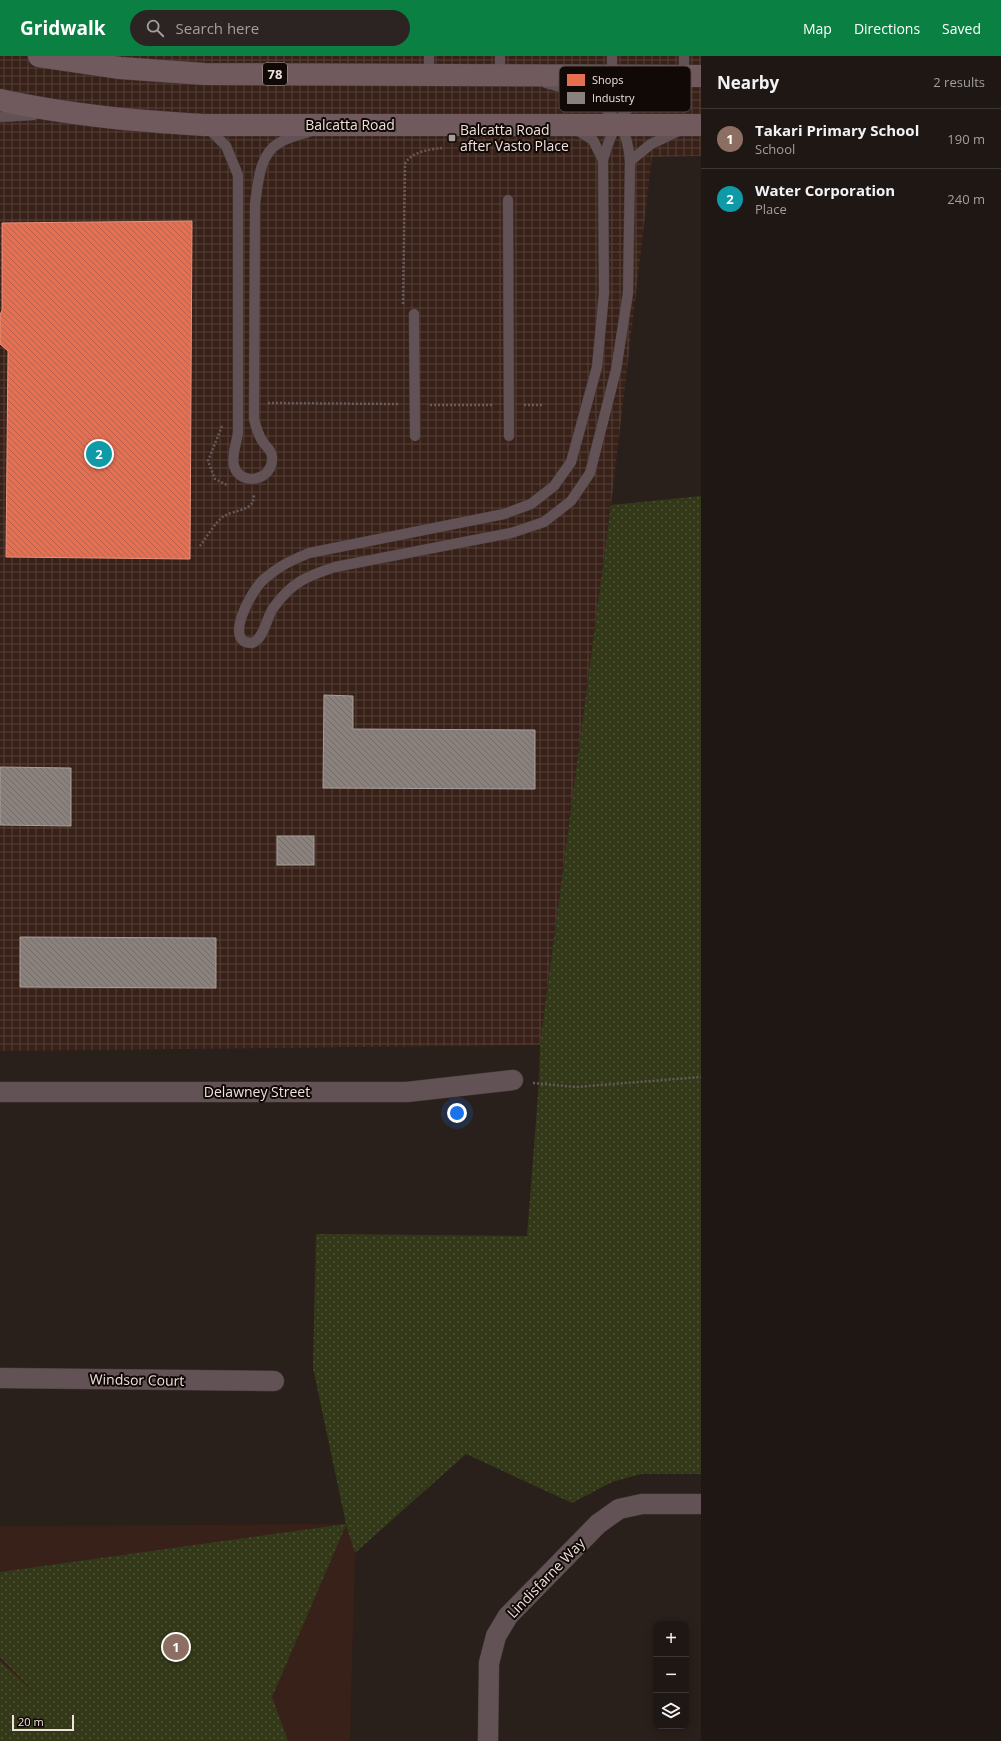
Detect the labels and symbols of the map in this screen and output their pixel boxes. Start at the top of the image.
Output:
road number: 78 [263,63,287,85]
legend [559,66,691,112]
text: Shops [592,72,623,87]
text: Industry [592,90,635,105]
street label: Balcatta Road [305,115,395,134]
place label: Balcatta Road after Vasto Place [460,120,569,155]
marker: Balcatta Road after Vasto Place [447,133,457,143]
pin: 2 [86,439,112,469]
street label: Delawney Street [204,1082,310,1101]
your location [447,1103,467,1123]
street label: Windsor Court [90,1369,184,1390]
street label: Lindisfarne Way [503,1533,589,1622]
pin: 1 [163,1632,189,1662]
scale bar [12,1713,74,1732]

